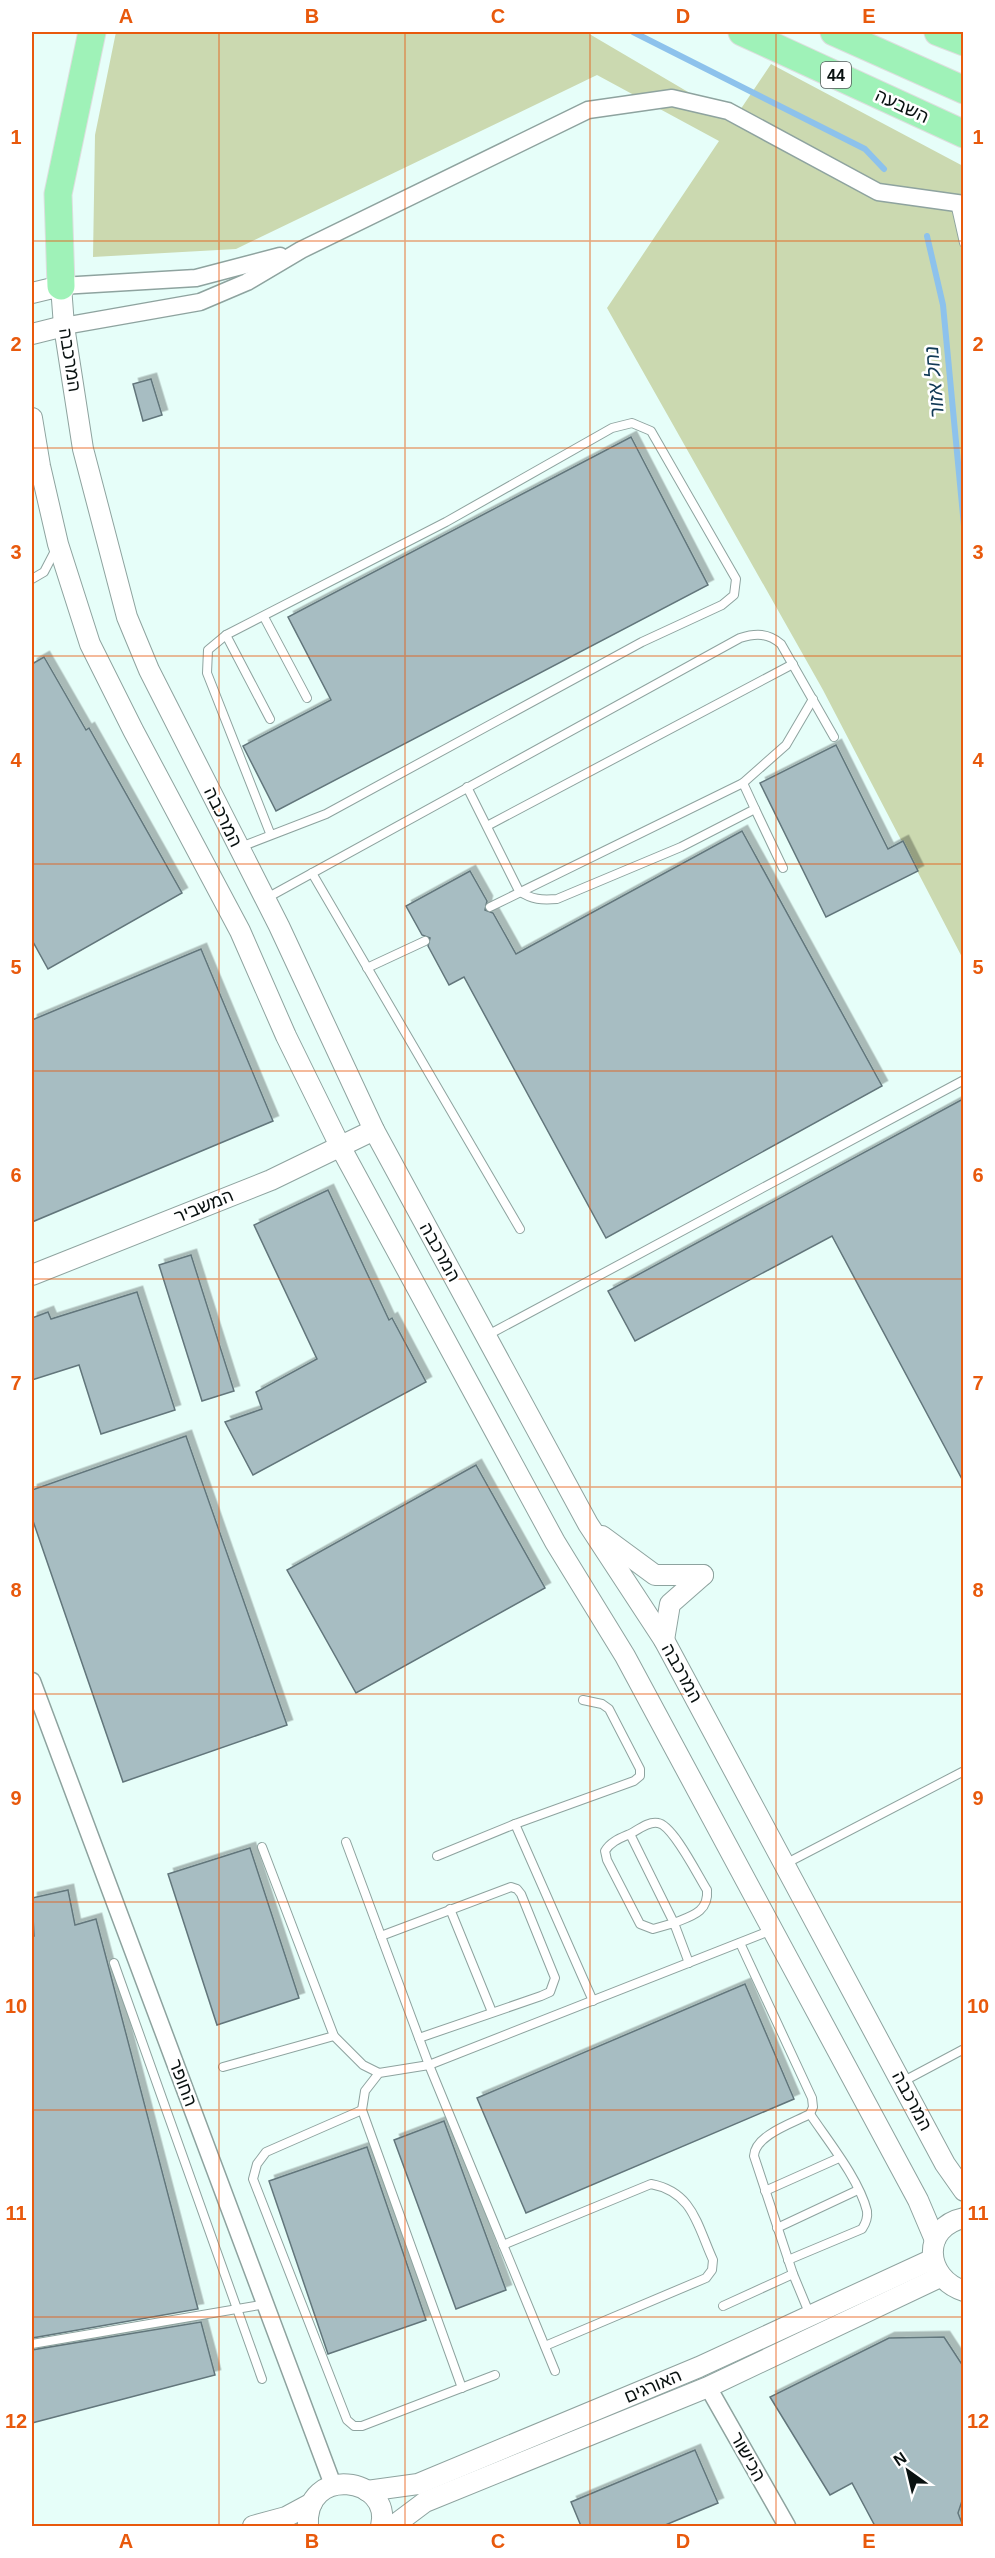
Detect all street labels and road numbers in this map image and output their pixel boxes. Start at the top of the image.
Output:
road number: 44 [821,62,851,88]
street label: השבעה [872,85,932,127]
street label: המרכבה [55,327,85,393]
street label: המרכבה [200,784,246,850]
street label: המשביר [172,1185,236,1227]
street label: המרכבה [416,1219,464,1285]
street label: המרכבה [658,1640,706,1706]
street label: החופר [165,2057,201,2109]
street label: המרכבה [888,2068,936,2134]
street label: האורגים [621,2365,685,2407]
street label: הכישור [726,2429,770,2485]

